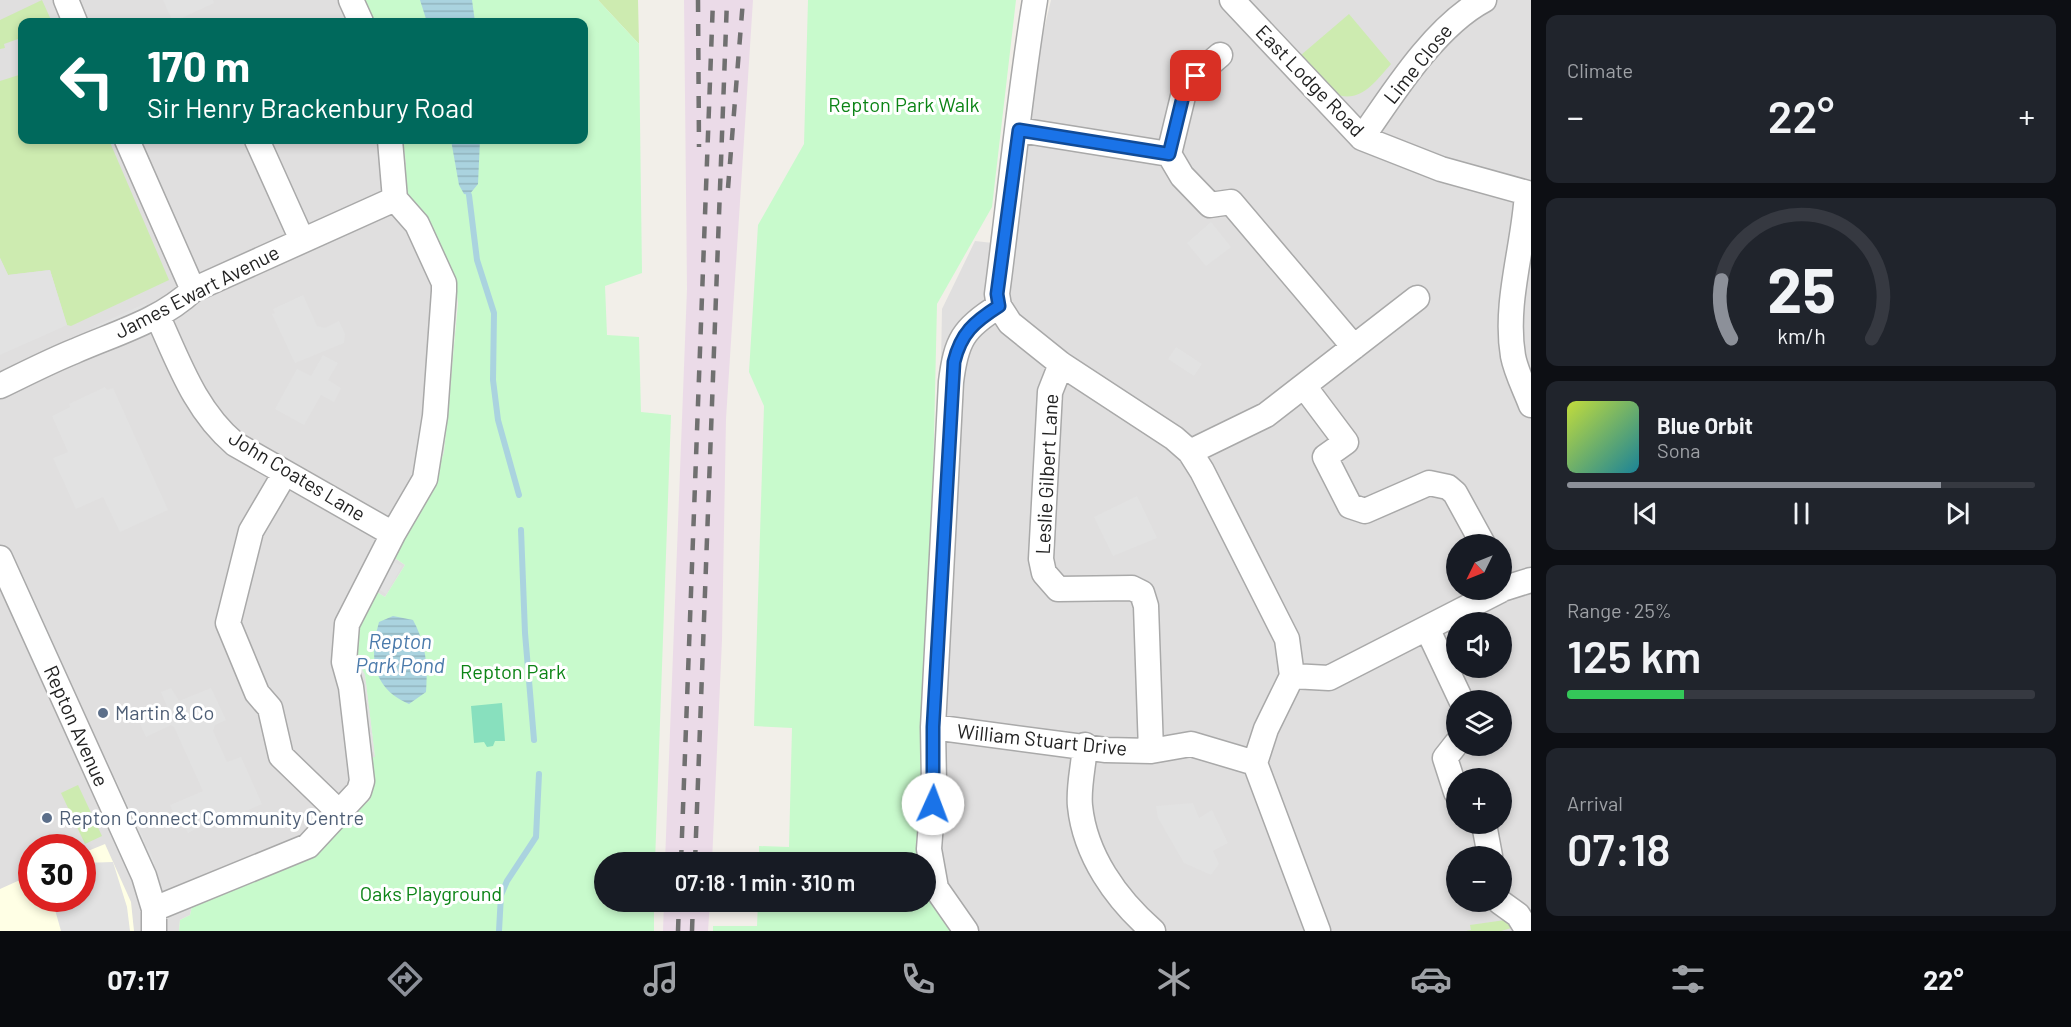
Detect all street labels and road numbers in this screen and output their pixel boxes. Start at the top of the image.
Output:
street label: East Lodge Road [1251,19,1370,141]
street label: Lime Close [1378,19,1457,108]
street label: James Ewart Avenue [110,239,283,343]
street label: Leslie Gilbert Lane [1030,393,1062,555]
street label: John Coates Lane [225,425,370,525]
street label: Repton Avenue [39,661,114,790]
street label: William Stuart Drive [956,718,1128,760]

